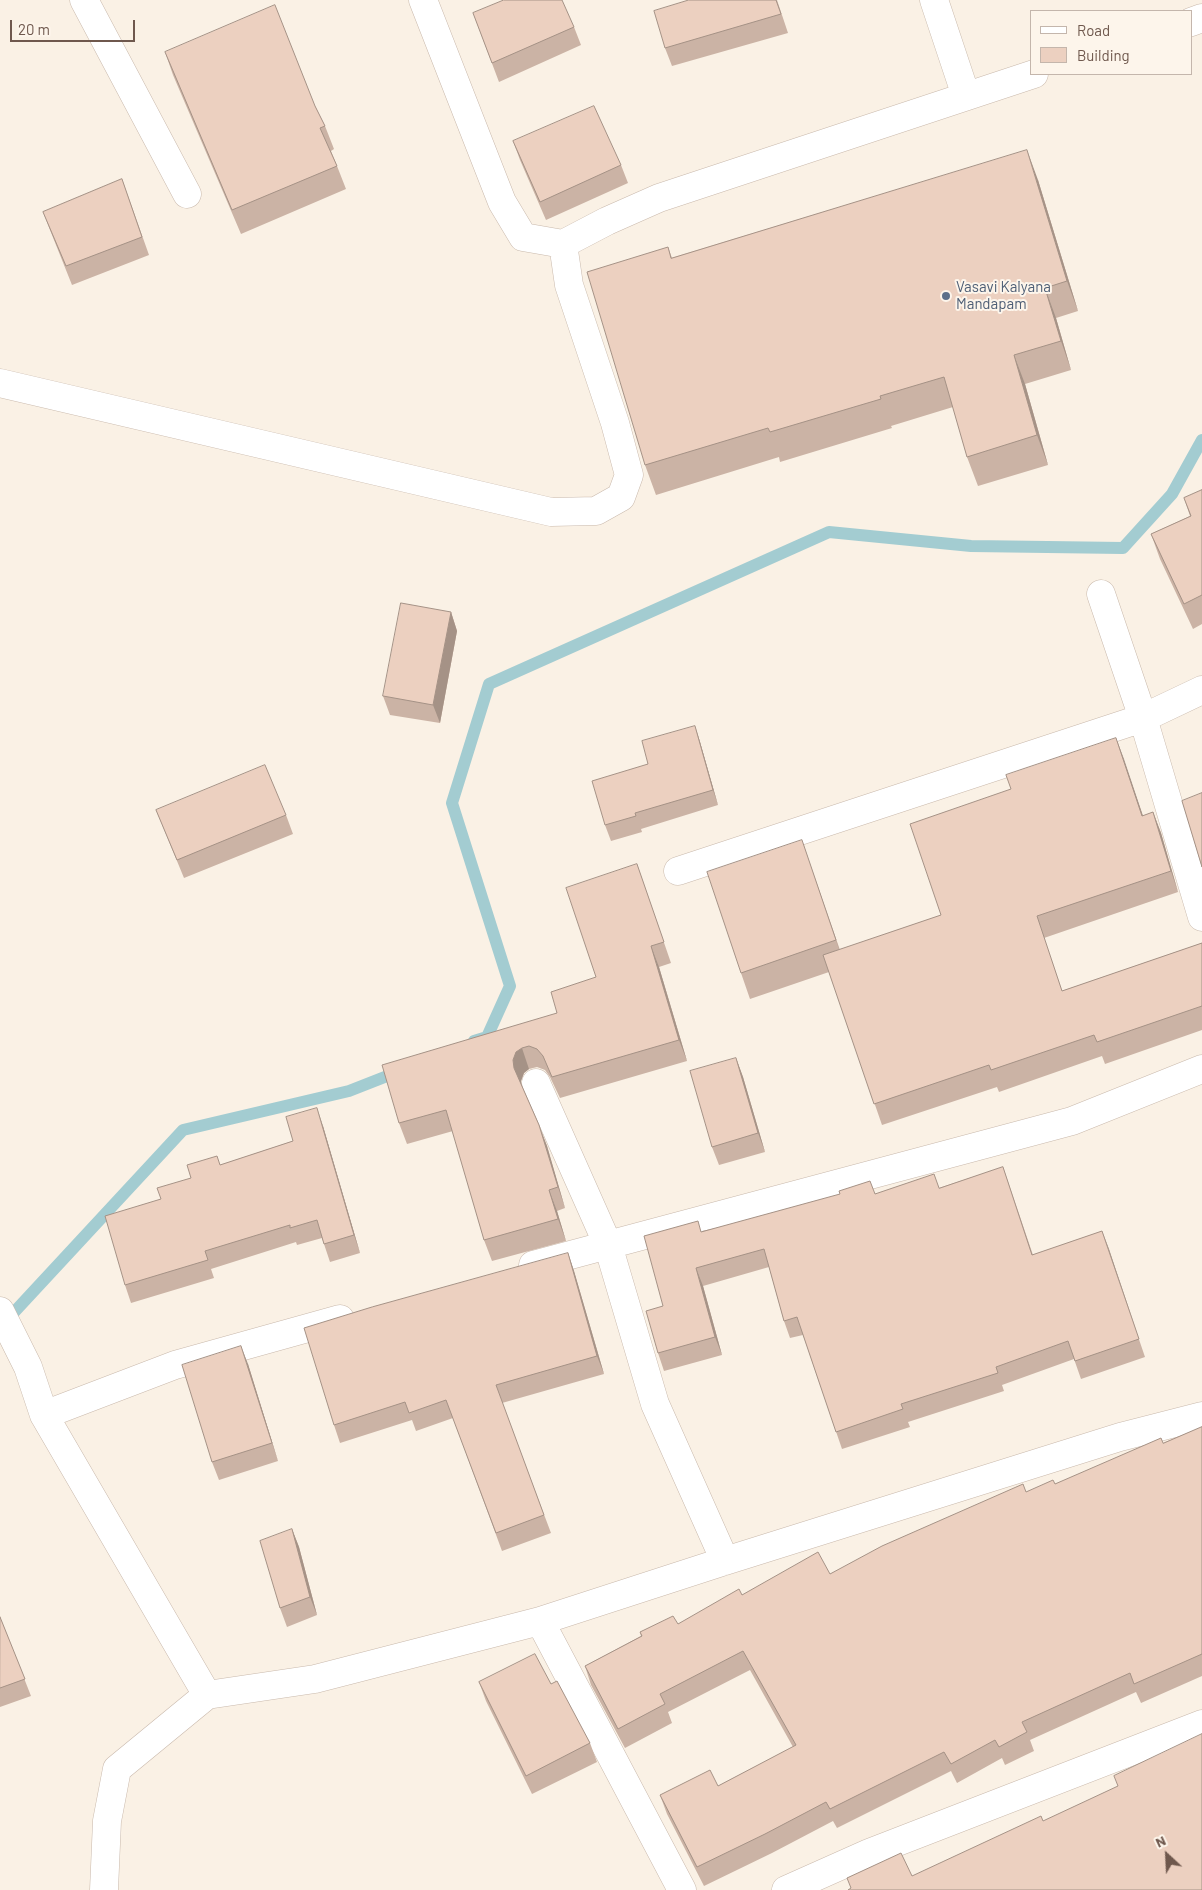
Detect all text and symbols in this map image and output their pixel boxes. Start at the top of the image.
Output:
scale bar [12,10,138,42]
legend [1030,10,1192,75]
text: 20 m [18,20,50,38]
text: Road [1077,21,1110,39]
text: Building [1077,46,1130,64]
place label: Vasavi Kalyana Mandapam [956,278,1051,313]
marker: Vasavi Kalyana Mandapam [940,290,952,302]
north arrow [1142,1830,1192,1880]
text: N [1153,1831,1168,1851]

